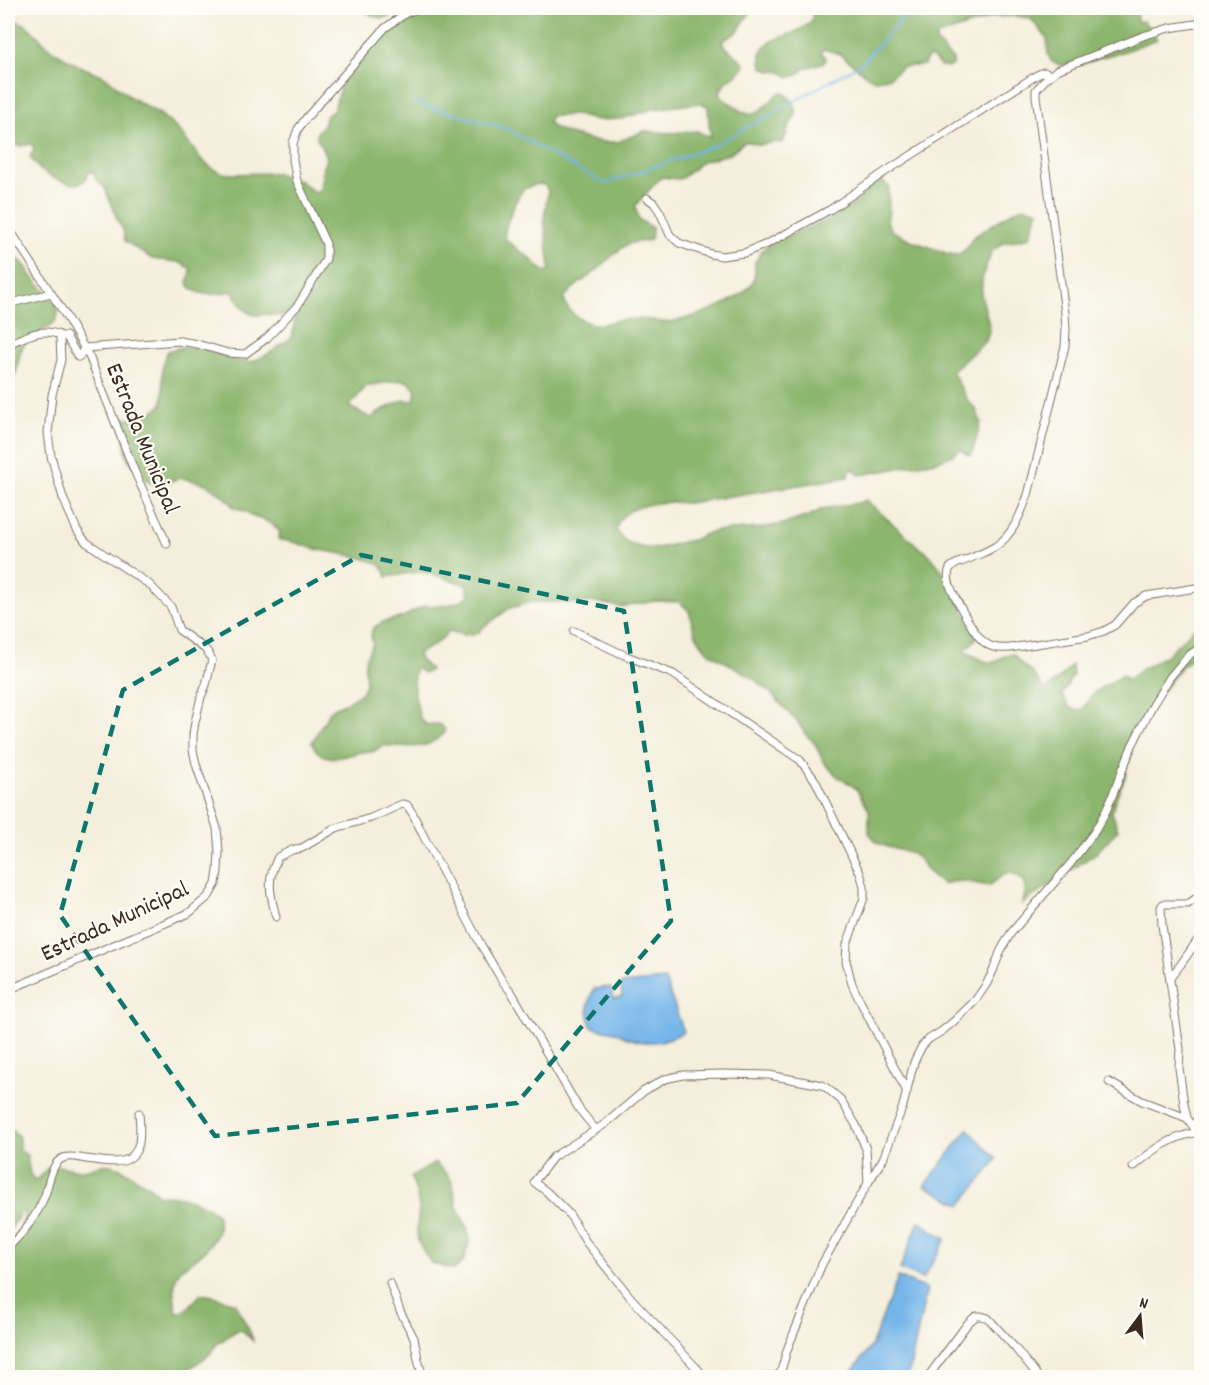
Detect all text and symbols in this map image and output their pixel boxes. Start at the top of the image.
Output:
street label: Estrada Municipal [95,359,187,520]
street label: Estrada Municipal [36,873,195,972]
north arrow [1110,1286,1170,1346]
text: N [1136,1292,1151,1316]

